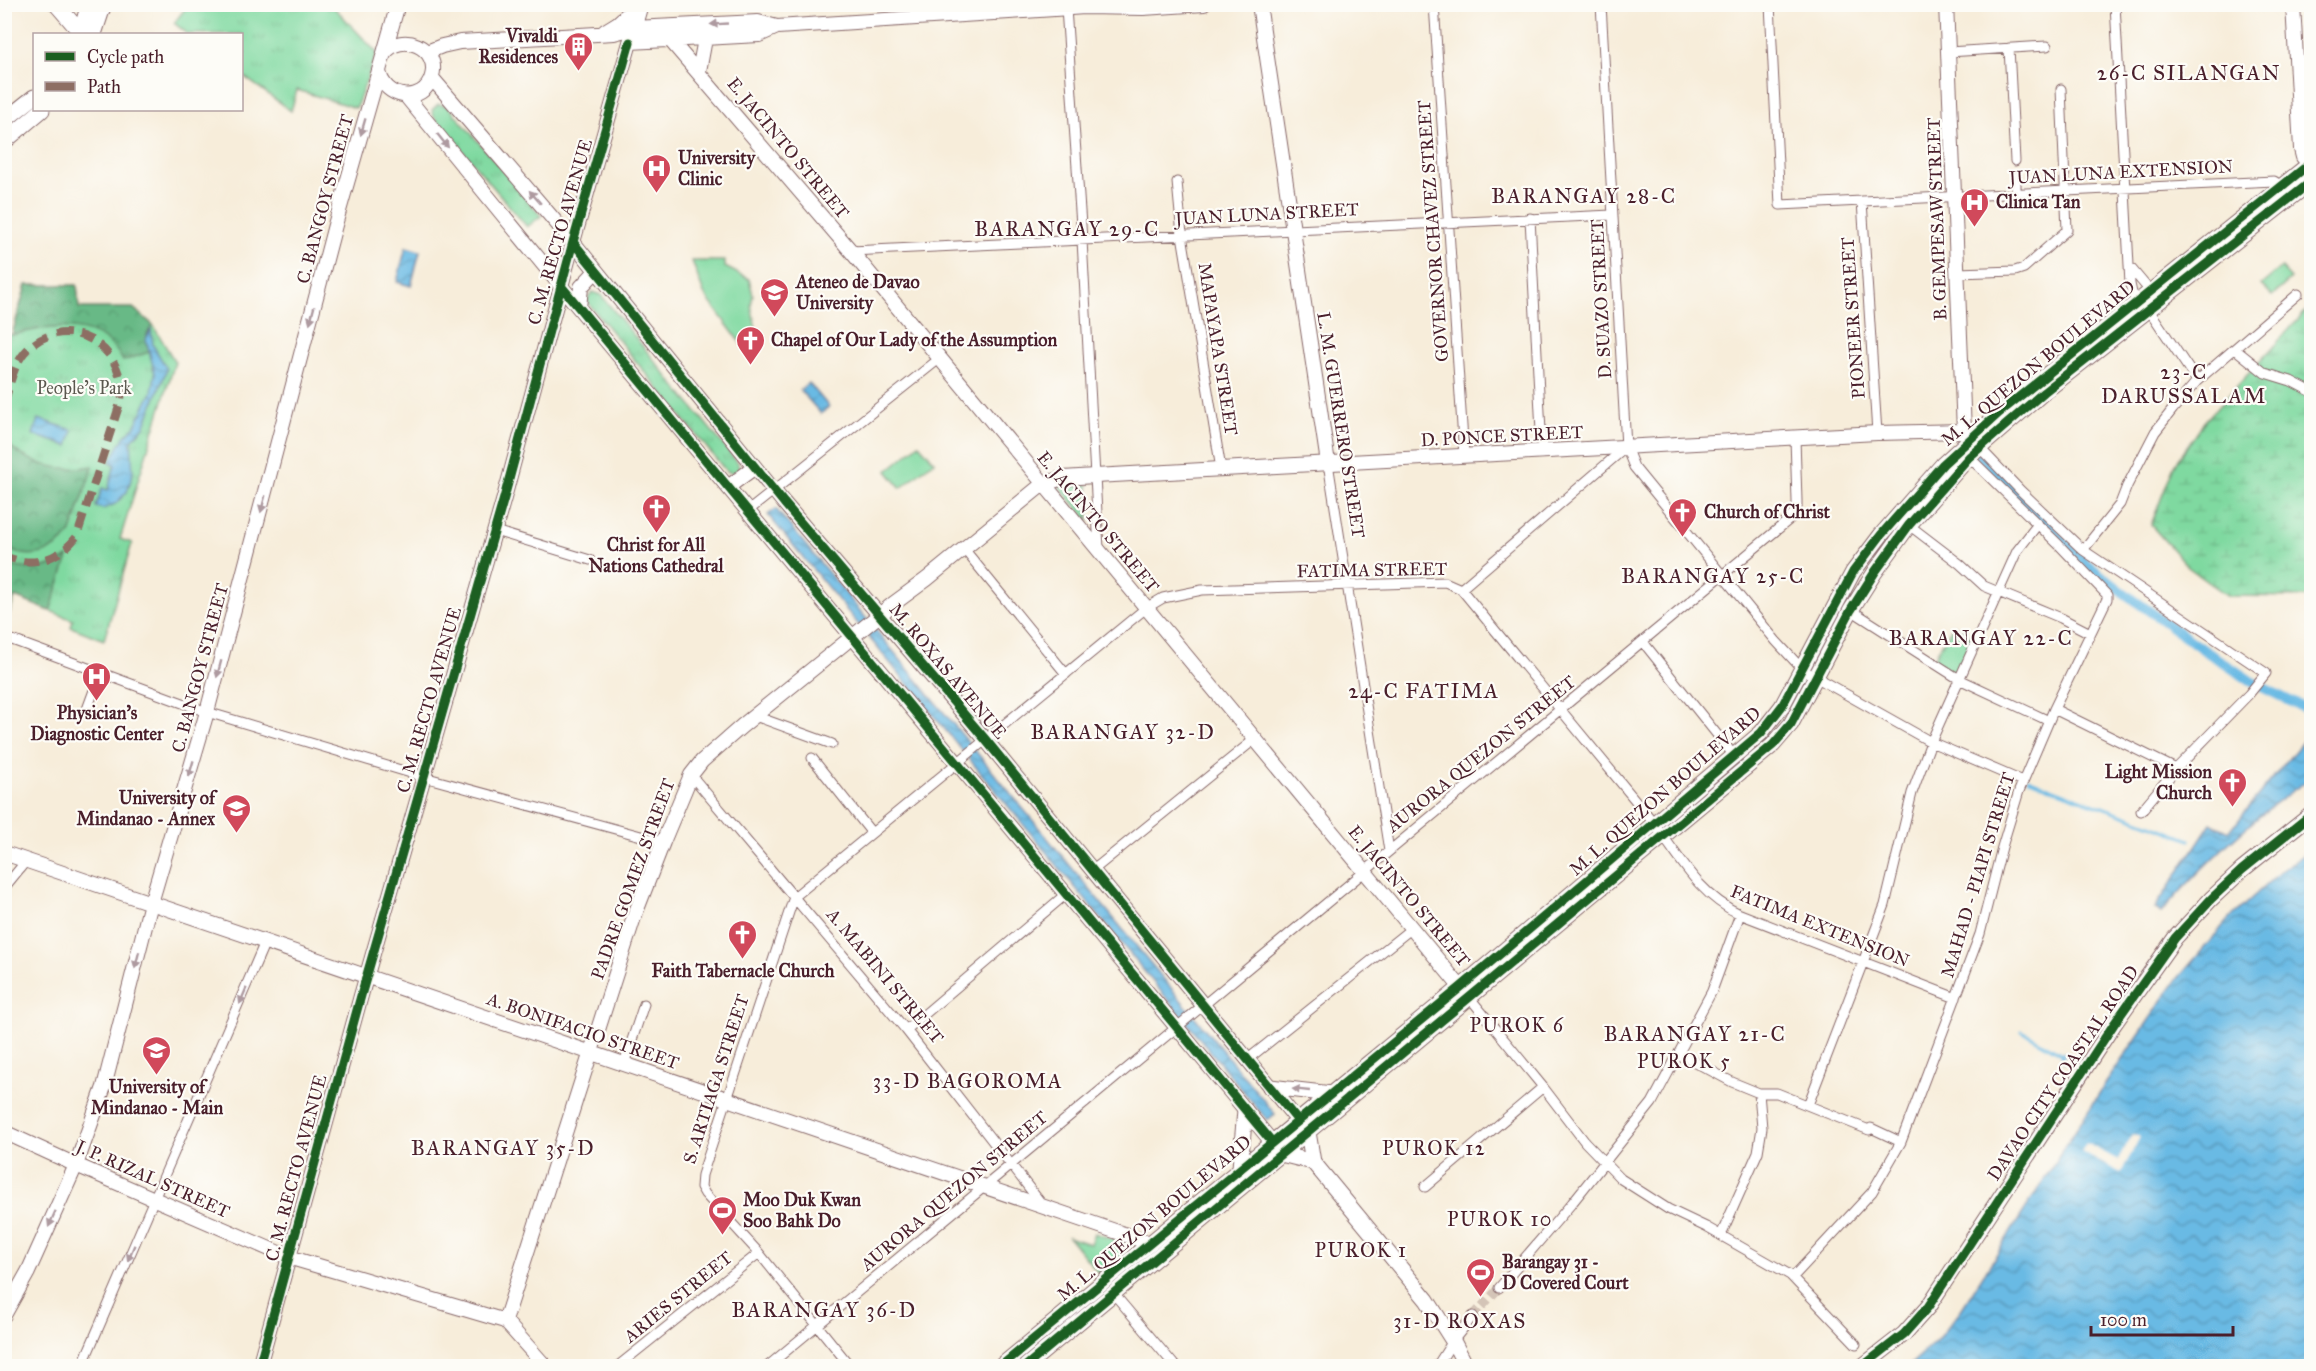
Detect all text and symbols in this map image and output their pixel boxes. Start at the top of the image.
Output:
one-way arrow [709,20,728,29]
place label: Vivaldi Residences [479,25,559,68]
building icon: Vivaldi Residences [563,30,595,72]
legend [33,33,243,111]
text: Cycle path [87,46,164,68]
district label: 26-C SILANGAN [2097,60,2281,86]
street label: E. JACINTO STREET [722,73,854,224]
text: Path [87,76,121,98]
street label: GOVERNOR CHAVEZ STREET [1413,99,1453,363]
street label: C. BANGOY STREET [292,112,358,286]
street label: B. GEMPESAW STREET [1922,117,1952,321]
one-way arrow [358,118,367,136]
one-way arrow [436,133,449,148]
street label: C. M. RECTO AVENUE [523,136,597,327]
place label: University Clinic [678,147,757,190]
hospital icon: University Clinic [641,152,673,194]
street label: JUAN LUNA EXTENSION [2006,155,2234,190]
district label: BARANGAY 28-C [1491,183,1677,209]
hospital icon: Clinica Tan [1959,186,1991,228]
one-way arrow [529,190,542,205]
place label: Clinica Tan [1996,191,2081,213]
street label: JUAN LUNA STREET [1173,198,1359,231]
district label: BARANGAY 29-C [974,216,1160,242]
street label: D. SUAZO STREET [1586,219,1616,379]
street label: PIONEER STREET [1836,236,1870,400]
street label: MAPAYAPA STREET [1193,261,1243,437]
place label: Ateneo de Davao University [795,271,920,315]
street label: M. L. QUEZON BOULEVARD [1936,275,2140,451]
school or university icon: Ateneo de Davao University [759,276,791,318]
one-way arrow [307,306,317,325]
street label: L. M. GUERRERO STREET [1312,310,1370,540]
church icon: Chapel of Our Lady of the Assumption [734,324,766,366]
place label: Chapel of Our Lady of the Assumption [771,329,1057,352]
district label: 23-C DARUSSALAM [2101,359,2267,409]
park label: People's Park [36,377,132,399]
street label: D. PONCE STREET [1420,421,1584,451]
street label: E. JACINTO STREET [1032,447,1164,598]
church icon: Christ for All Nations Cathedral [640,492,672,534]
one-way arrow [257,495,267,513]
church icon: Church of Christ [1667,496,1699,538]
place label: Church of Christ [1704,501,1831,523]
place label: Christ for All Nations Cathedral [588,534,725,577]
street label: FATIMA STREET [1297,558,1447,582]
district label: BARANGAY 25-C [1621,563,1805,589]
street label: C. BANGOY STREET [167,581,233,755]
street label: M. ROXAS AVENUE [885,599,1011,743]
street label: C. M. RECTO AVENUE [392,604,466,795]
district label: BARANGAY 22-C [1889,625,2073,651]
hospital icon: Physician's Diagnostic Center [81,660,113,702]
one-way arrow [213,660,223,678]
street label: AURORA QUEZON STREET [1381,671,1580,838]
district label: 24-C FATIMA [1348,678,1500,704]
place label: Physician's Diagnostic Center [30,702,165,746]
street label: M. L. QUEZON BOULEVARD [1565,702,1765,880]
district label: BARANGAY 32-D [1031,719,1215,745]
one-way arrow [186,760,195,778]
place label: Light Mission Church [2105,761,2213,804]
church icon: Light Mission Church [2217,766,2249,808]
street label: MAHAD - PIAPI STREET [1936,770,2020,980]
street label: PADRE GOMEZ STREET [586,776,680,982]
place label: University of Mindanao - Annex [76,787,218,830]
school or university icon: University of Mindanao - Annex [220,792,252,834]
street label: E. JACINTO STREET [1343,821,1475,972]
street label: FATIMA EXTENSION [1727,880,1913,972]
street label: A. MABINI STREET [821,903,948,1048]
church icon: Faith Tabernacle Church [727,918,759,960]
one-way arrow [132,951,141,969]
place label: Faith Tabernacle Church [651,960,836,982]
street label: DAVAO CITY COASTAL ROAD [1983,961,2143,1185]
one-way arrow [238,987,247,1005]
street label: A. BONIFACIO STREET [483,987,682,1074]
street label: S. ARTIAGA STREET [678,992,754,1166]
district label: PUROK 6 [1469,1013,1565,1037]
district label: BARANGAY 21-C [1604,1021,1786,1047]
school or university icon: University of Mindanao - Main [141,1034,173,1076]
district label: PUROK 5 [1637,1049,1731,1073]
district label: 33-D BAGOROMA [873,1068,1063,1094]
street label: C. M. RECTO AVENUE [260,1072,332,1264]
place label: University of Mindanao - Main [91,1076,223,1119]
one-way arrow [1291,1085,1310,1095]
street label: AURORA QUEZON STREET [855,1106,1052,1276]
street label: M. L. QUEZON BOULEVARD [1052,1130,1256,1306]
street label: J. P. RIZAL STREET [71,1134,233,1224]
district label: BARANGAY 35-D [411,1135,595,1161]
district label: PUROK 12 [1382,1136,1486,1160]
place label: Moo Duk Kwan Soo Bahk Do [743,1189,861,1232]
sports icon: Moo Duk Kwan Soo Bahk Do [706,1194,738,1236]
district label: PUROK 10 [1447,1207,1553,1231]
one-way arrow [47,1210,57,1228]
district label: PUROK 1 [1315,1238,1407,1262]
one-way arrow [126,1244,135,1262]
street label: ARIES STREET [619,1247,737,1348]
place label: Barangay 31 - D Covered Court [1502,1251,1629,1294]
sports icon: Barangay 31 - D Covered Court [1465,1256,1497,1298]
district label: BARANGAY 36-D [731,1297,917,1323]
scale bar [2091,1299,2234,1337]
district label: 31-D ROXAS [1393,1308,1527,1334]
text: 100 m [2100,1309,2147,1331]

